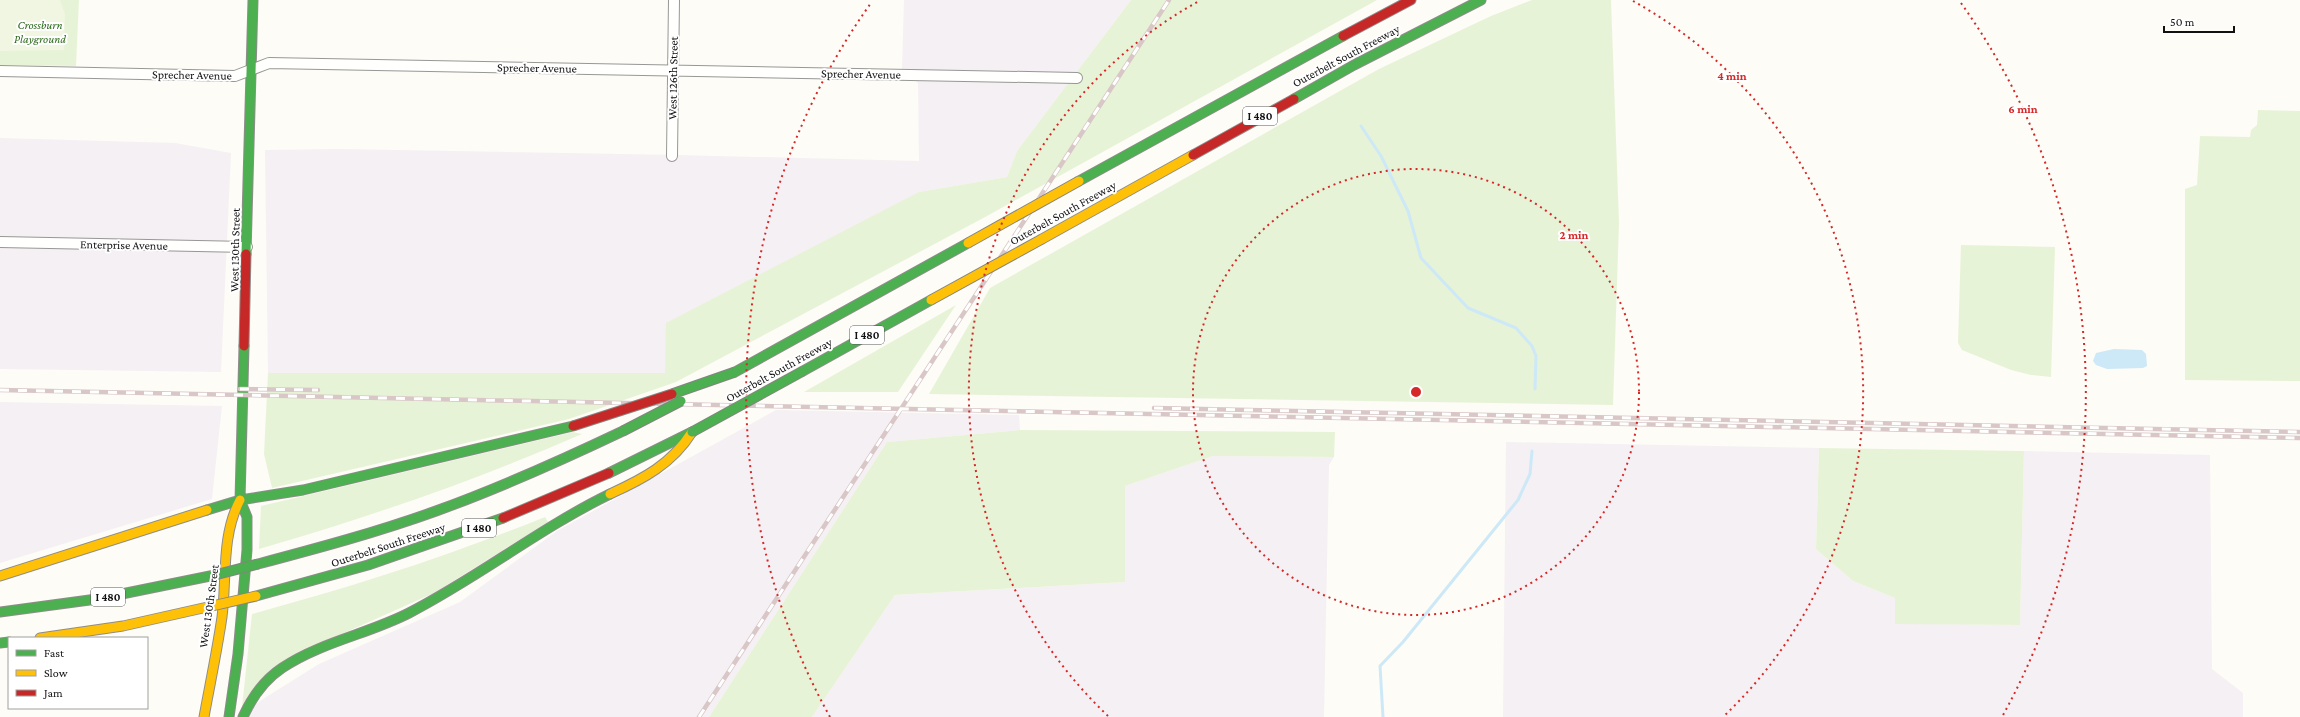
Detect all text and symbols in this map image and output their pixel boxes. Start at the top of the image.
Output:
scale bar [2164,8,2234,34]
text: 50 m [2170,15,2195,29]
park label: Crossburn Playground [14,18,66,46]
street label: Outerbelt South Freeway [1290,22,1402,90]
street label: West 126th Street [665,35,681,120]
street label: Sprecher Avenue [497,60,577,76]
street label: Sprecher Avenue [821,66,901,82]
street label: Sprecher Avenue [152,67,232,83]
text: 4 min [1717,69,1747,83]
text: 6 min [2008,102,2038,116]
road number: I 480 [1243,107,1277,125]
street label: Outerbelt South Freeway [1007,178,1119,248]
street label: West 130th Street [227,207,243,292]
text: 2 min [1560,228,1589,242]
street label: Enterprise Avenue [80,237,168,253]
road number: I 480 [850,326,884,344]
street label: Outerbelt South Freeway [723,335,835,405]
centre of rings [1409,385,1423,399]
road number: I 480 [462,519,496,537]
street label: Outerbelt South Freeway [329,520,447,570]
street label: West 130th Street [196,562,222,649]
road number: I 480 [91,588,125,606]
legend [8,637,148,709]
text: Fast [44,646,65,660]
text: Slow [44,666,68,680]
text: Jam [43,686,63,700]

